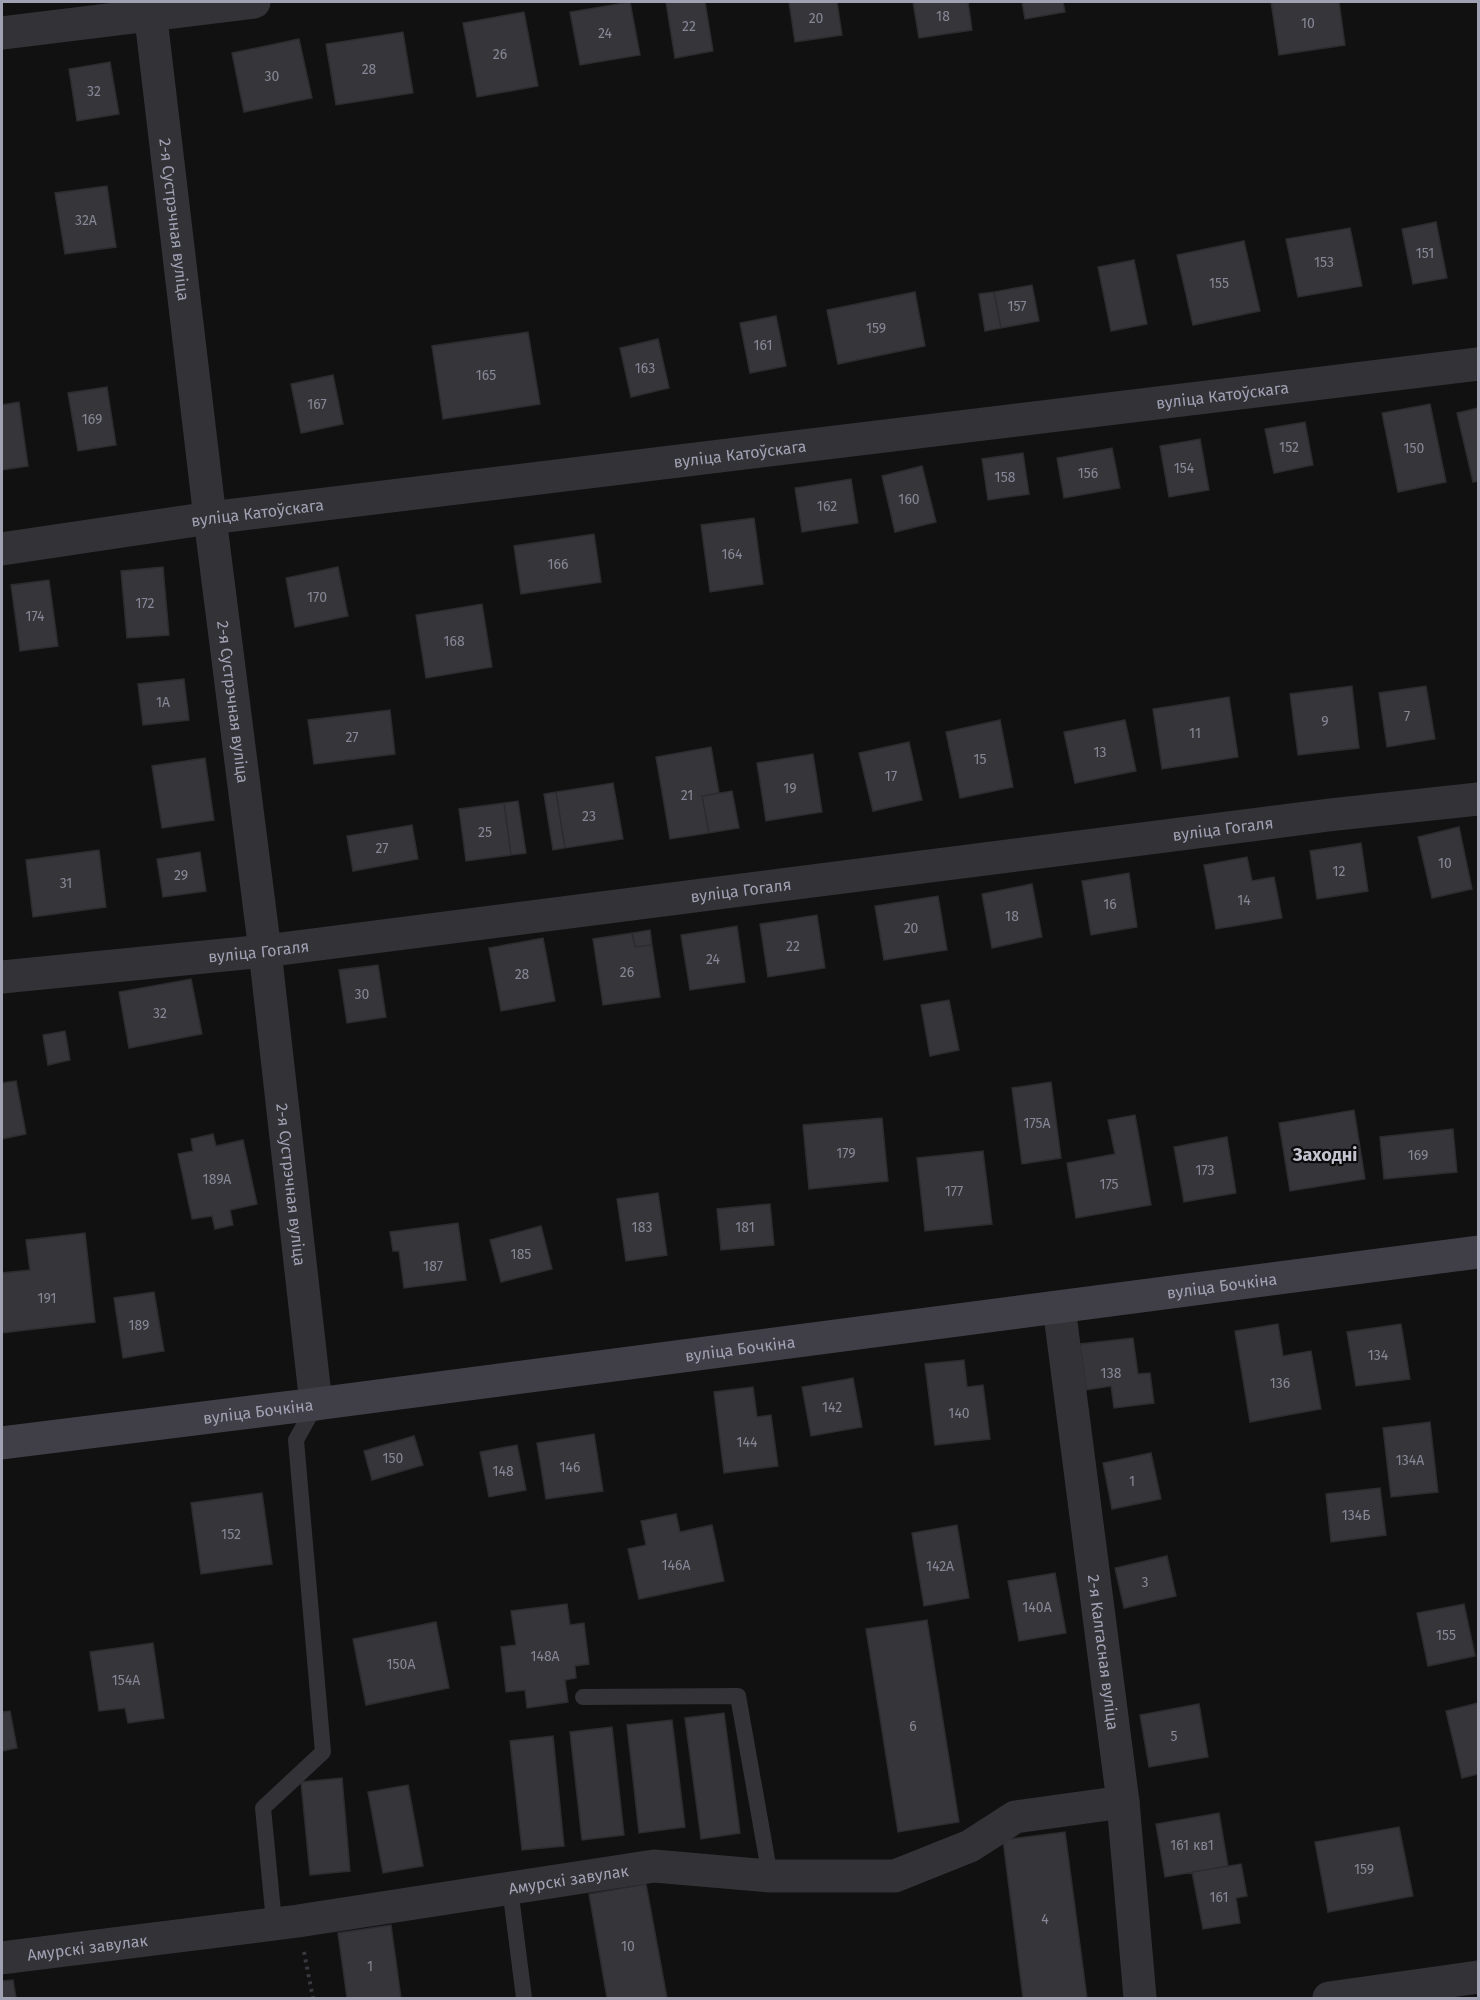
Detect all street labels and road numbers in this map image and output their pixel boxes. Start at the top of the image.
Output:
street label: 2-я Сустрэчная вуліца [156,137,194,302]
street label: вуліца Катоўскага [1155,378,1290,413]
street label: вуліца Катоўскага [672,436,807,471]
street label: вуліца Катоўскага [190,495,325,530]
street label: 2-я Сустрэчная вуліца [214,620,253,784]
street label: вуліца Гогаля [1171,813,1274,844]
street label: вуліца Гогаля [689,874,792,906]
street label: вуліца Гогаля [207,936,310,966]
street label: 2-я Сустрэчная вуліца [273,1102,310,1267]
street label: вуліца Бочкіна [1166,1269,1278,1302]
street label: вуліца Бочкіна [684,1332,796,1365]
street label: вуліца Бочкіна [202,1395,314,1427]
street label: 2-я Калгасная вуліца [1084,1573,1123,1731]
street label: Амурскі завулак [507,1860,631,1898]
street label: Амурскі завулак [26,1930,149,1964]

